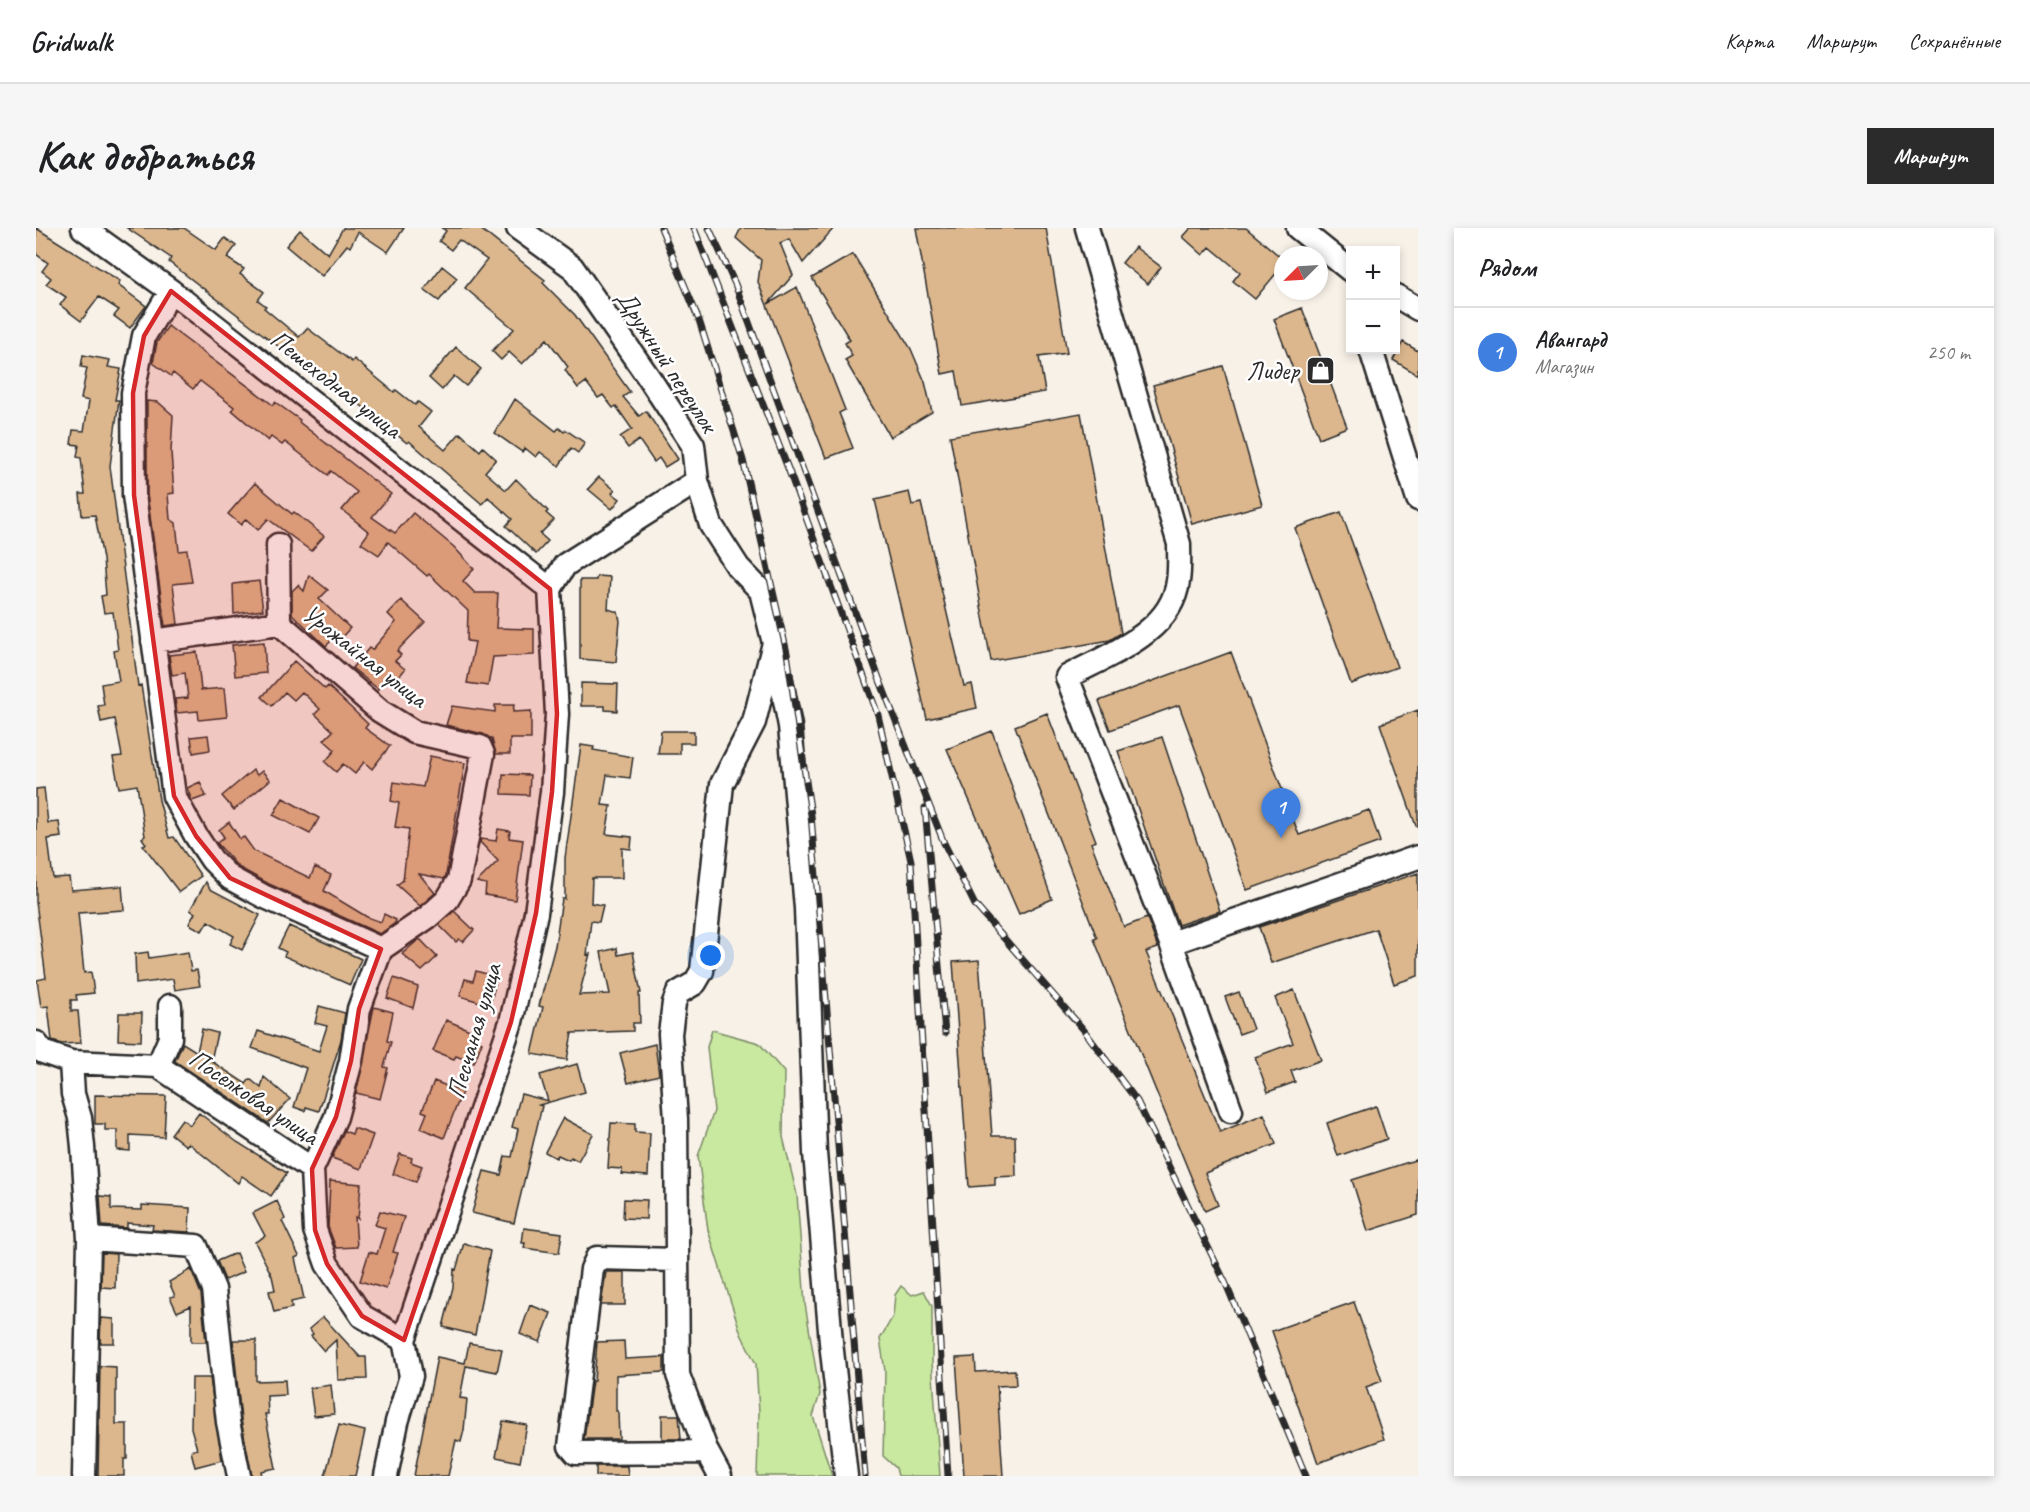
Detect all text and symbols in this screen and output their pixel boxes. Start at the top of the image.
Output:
text: Gridwalk [30,24,112,59]
text: Карта [1725,28,1774,54]
text: Маршрут [1807,28,1876,54]
text: Сохранённые [1909,28,2000,54]
button: Маршрут [1867,128,1994,184]
text: Как добраться [36,130,253,183]
north arrow [1274,246,1328,300]
map controls [1346,246,1400,354]
button: + [1346,246,1400,300]
text: Рядом [1478,251,1536,284]
street label: Дружный переулок [609,283,727,441]
button: − [1346,300,1400,354]
street label: Пешеходная улица [264,322,410,447]
text: Авангард [1535,326,1606,354]
text: 1 [1493,340,1502,365]
text: 250 m [1927,340,1970,365]
place label: Лидер [1246,354,1301,387]
shop icon: Лидер [1304,354,1336,386]
text: Магазин [1535,354,1593,379]
street label: Урожайная улица [296,597,435,716]
pin: 1 [1262,788,1300,838]
your location [696,941,725,970]
street label: Песчаная улица [439,958,509,1102]
street label: Поселковая улица [183,1041,327,1153]

